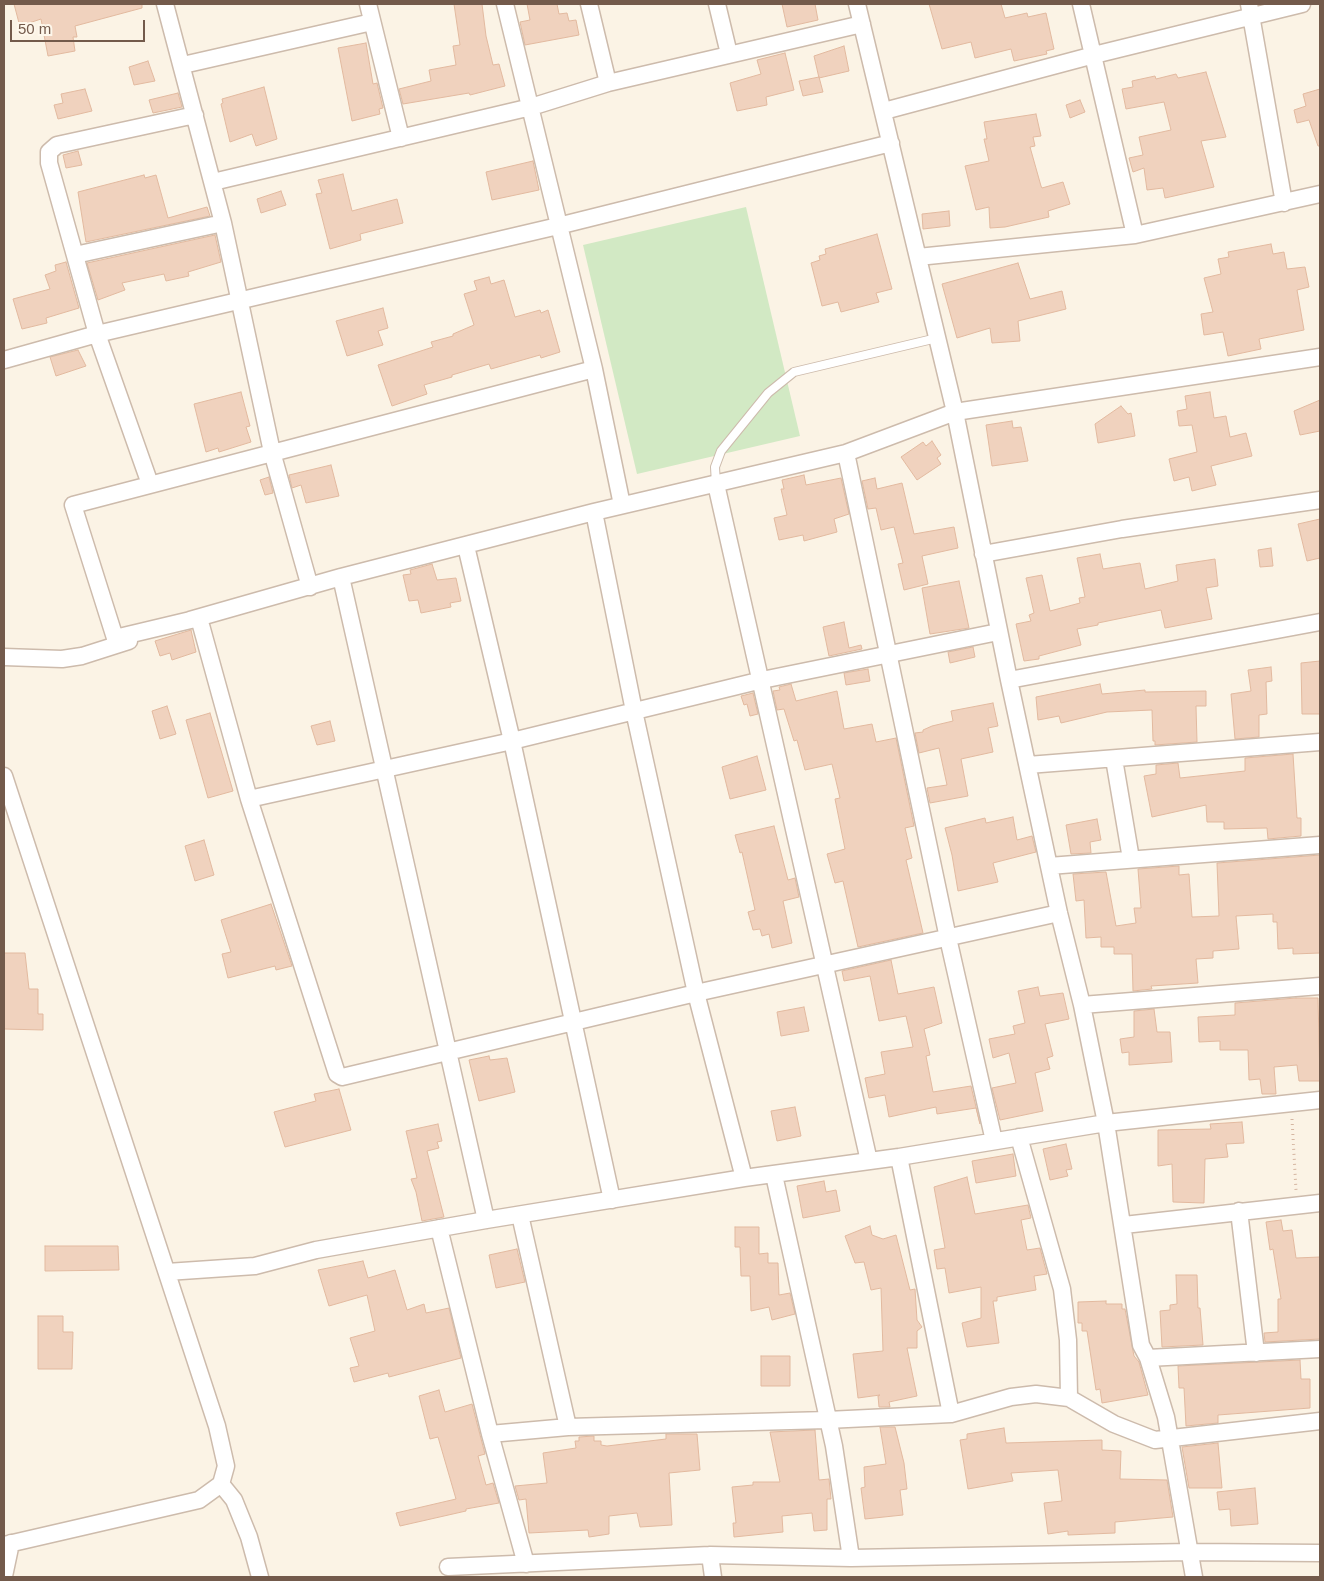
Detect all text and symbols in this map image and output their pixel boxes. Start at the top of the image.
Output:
scale bar [12,10,148,42]
text: 50 m [18,20,51,37]

